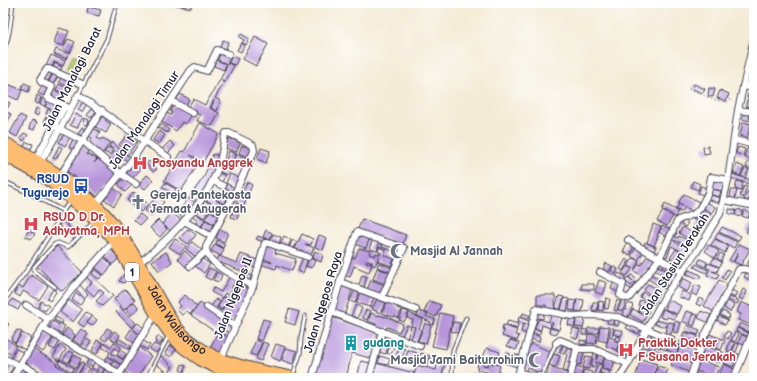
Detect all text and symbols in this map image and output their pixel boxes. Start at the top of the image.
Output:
street label: Jalan Manalagi Barat [40,24,105,134]
street label: Jalan Manalagi Timur [106,68,183,172]
hospital icon: Posyandu Anggrek [131,154,149,172]
place label: Posyandu Anggrek [152,156,253,171]
place label: RSUD Tugurejo [22,172,69,201]
bus stop icon: RSUD Tugurejo [72,177,90,195]
place label: Gereja Pantekosta Jemaat Anugerah [150,188,251,217]
church icon: Gereja Pantekosta Jemaat Anugerah [129,193,147,211]
place label: RSUD D Dr. Adhyatma, MPH [42,210,130,239]
street label: Jalan Stasiun Jerakah [638,210,713,318]
hospital icon: RSUD D Dr. Adhyatma, MPH [22,215,40,233]
mosque icon: Masjid Al Jannah [389,242,407,260]
place label: Masjid Al Jannah [410,244,503,259]
street label: Jalan Ngepos Raya [301,249,346,355]
street label: Jalan Ngepos II [211,255,256,341]
road number: 1 [125,263,139,281]
street label: Jalan Walisongo [144,282,209,359]
building icon: gudang [342,334,360,352]
place label: gudang [363,336,404,351]
place label: Praktik Dokter F Susana Jerakah [638,336,736,365]
hospital icon: Praktik Dokter F Susana Jerakah [617,341,635,359]
mosque icon: Masjid Jami Baiturrohim [527,351,545,369]
place label: Masjid Jami Baiturrohim [390,353,524,368]

